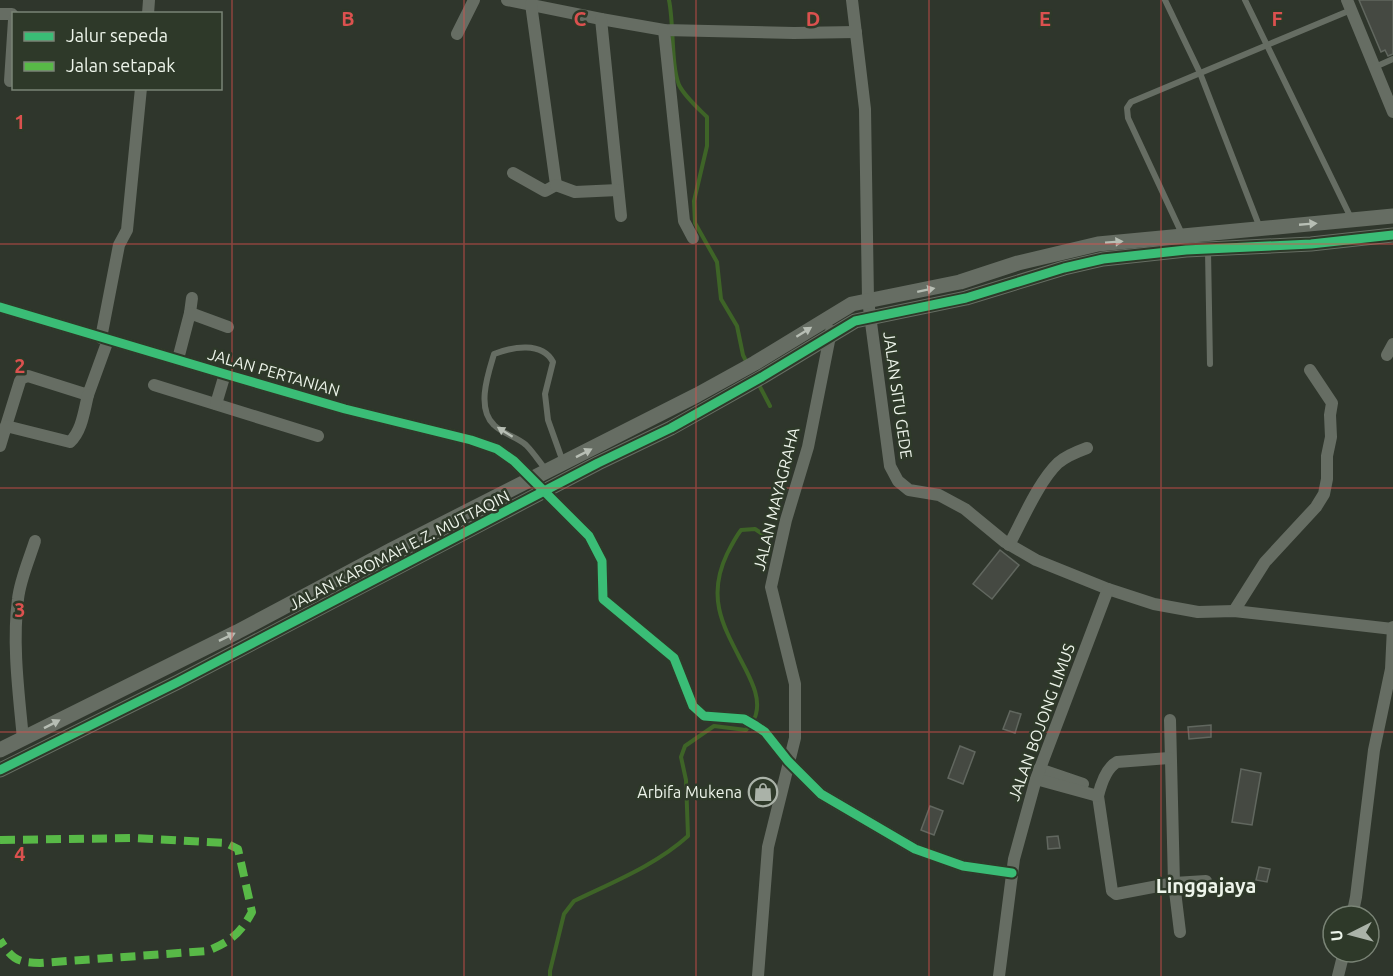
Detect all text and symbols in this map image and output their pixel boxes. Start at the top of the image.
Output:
text: B [341,7,355,30]
text: C [574,7,587,30]
text: D [806,7,820,30]
text: E [1039,7,1051,30]
text: F [1271,7,1283,30]
legend [12,12,222,90]
text: Jalur sepeda [66,25,168,45]
text: Jalan setapak [66,55,175,75]
text: 1 [14,110,26,133]
one-way arrow [1299,219,1318,229]
one-way arrow [1105,237,1124,247]
one-way arrow [916,285,935,294]
one-way arrow [796,326,812,337]
street label: JALAN SITU GEDE [880,330,916,460]
street label: JALAN PERTANIAN [206,345,342,399]
text: 2 [14,354,26,377]
street label: JALAN MAYAGRAHA [750,425,803,572]
one-way arrow [497,426,513,438]
one-way arrow [576,448,593,458]
street label: JALAN KAROMAH E.Z. MUTTAQIN [286,486,512,614]
text: 3 [14,598,26,621]
one-way arrow [218,632,235,642]
street label: JALAN BOJONG LIMUS [1004,641,1078,803]
one-way arrow [44,720,61,729]
shop icon: Arbifa Mukena [747,776,779,808]
place label: Arbifa Mukena [637,783,742,801]
text: 4 [14,842,26,865]
district label: Linggajaya [1156,874,1256,897]
north arrow [1321,904,1381,964]
text: U [1327,929,1346,942]

